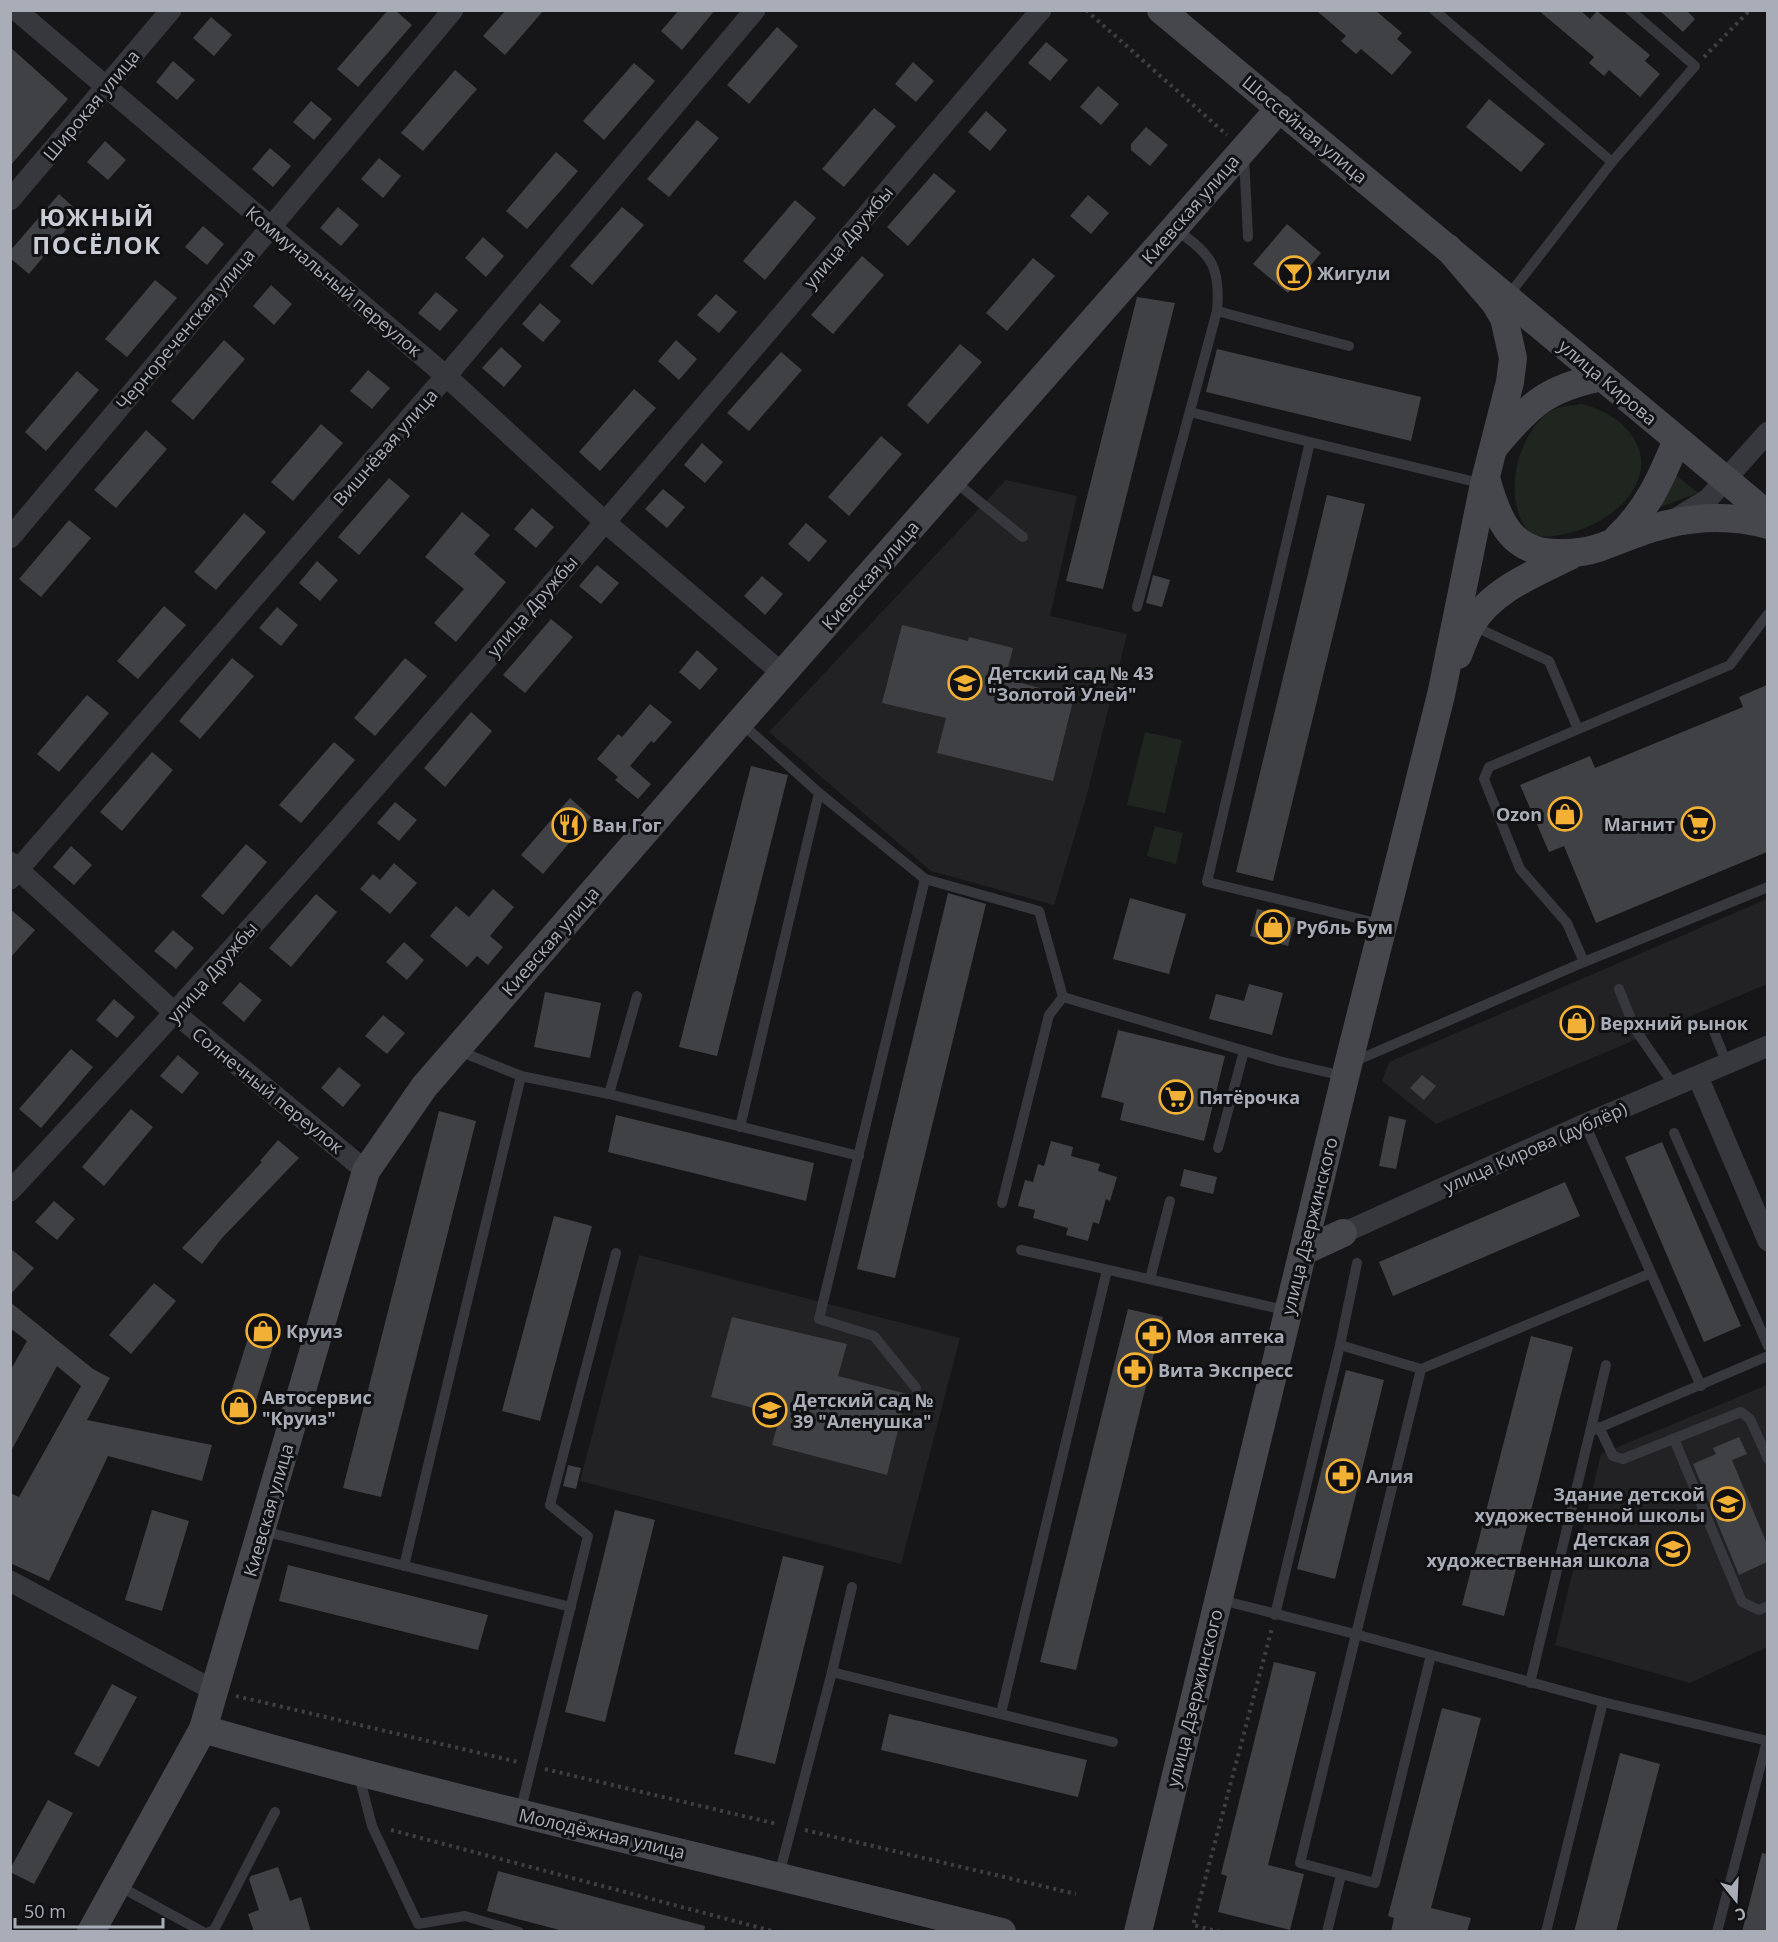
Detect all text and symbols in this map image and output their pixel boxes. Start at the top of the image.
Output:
street label: Широкая улица [38,44,144,166]
street label: Шоссейная улица [1237,70,1373,188]
street label: Киевская улица [1136,149,1244,269]
street label: улица Дружбы [798,181,898,293]
district label: ЮЖНЫЙ ПОСЁЛОК [32,200,162,261]
street label: Коммунальный переулок [241,200,428,362]
street label: Чернореченская улица [110,243,260,415]
bar icon: Жигули [1276,255,1312,291]
place label: Жигули [1317,261,1390,285]
street label: улица Кирова [1554,334,1662,430]
street label: Вишнёвая улица [328,383,442,511]
street label: Киевская улица [816,515,924,635]
street label: улица Дружбы [481,550,583,662]
place label: Детский сад № 43 "Золотой Улей" [988,661,1154,706]
school or university icon: Детский сад № 43 "Золотой Улей" [947,665,983,701]
shop icon: Ozon [1547,796,1583,832]
place label: Ozon [1496,802,1542,826]
supermarket icon: Магнит [1680,806,1716,842]
restaurant icon: Ван Гог [551,807,587,843]
place label: Магнит [1604,812,1675,836]
place label: Ван Гог [592,813,662,837]
street label: Киевская улица [496,881,604,1001]
shop icon: Рубль Бум [1255,909,1291,945]
place label: Рубль Бум [1296,915,1393,939]
street label: улица Дружбы [161,916,263,1028]
shop icon: Верхний рынок [1559,1005,1595,1041]
place label: Верхний рынок [1600,1011,1749,1035]
street label: Солнечный переулок [187,1021,349,1159]
supermarket icon: Пятёрочка [1158,1079,1194,1115]
place label: Пятёрочка [1199,1085,1300,1109]
street label: улица Кирова (дублёр) [1440,1096,1630,1198]
street label: улица Дзержинского [1275,1135,1343,1317]
shop icon: Круиз [245,1313,281,1349]
pharmacy icon: Моя аптека [1135,1318,1171,1354]
place label: Круиз [286,1319,343,1343]
place label: Моя аптека [1176,1324,1285,1348]
pharmacy icon: Вита Экспресс [1117,1352,1153,1388]
place label: Вита Экспресс [1158,1358,1293,1382]
place label: Автосервис "Круиз" [262,1385,372,1430]
place label: Детский сад № 39 "Аленушка" [793,1388,934,1433]
shop icon: Автосервис "Круиз" [221,1389,257,1425]
school or university icon: Детский сад № 39 "Аленушка" [752,1392,788,1428]
street label: Киевская улица [238,1441,298,1579]
pharmacy icon: Алия [1325,1458,1361,1494]
place label: Алия [1366,1464,1414,1488]
place label: Здание детской художественной школы [1474,1482,1705,1527]
school or university icon: Здание детской художественной школы [1710,1486,1746,1522]
place label: Детская художественная школа [1426,1527,1650,1572]
school or university icon: Детская художественная школа [1655,1531,1691,1567]
street label: улица Дзержинского [1160,1607,1228,1789]
street label: Молодёжная улица [517,1802,687,1864]
north arrow [1706,1870,1766,1930]
scale bar [15,1891,164,1929]
text: 50 m [24,1899,66,1923]
text: С [1732,1902,1749,1926]

